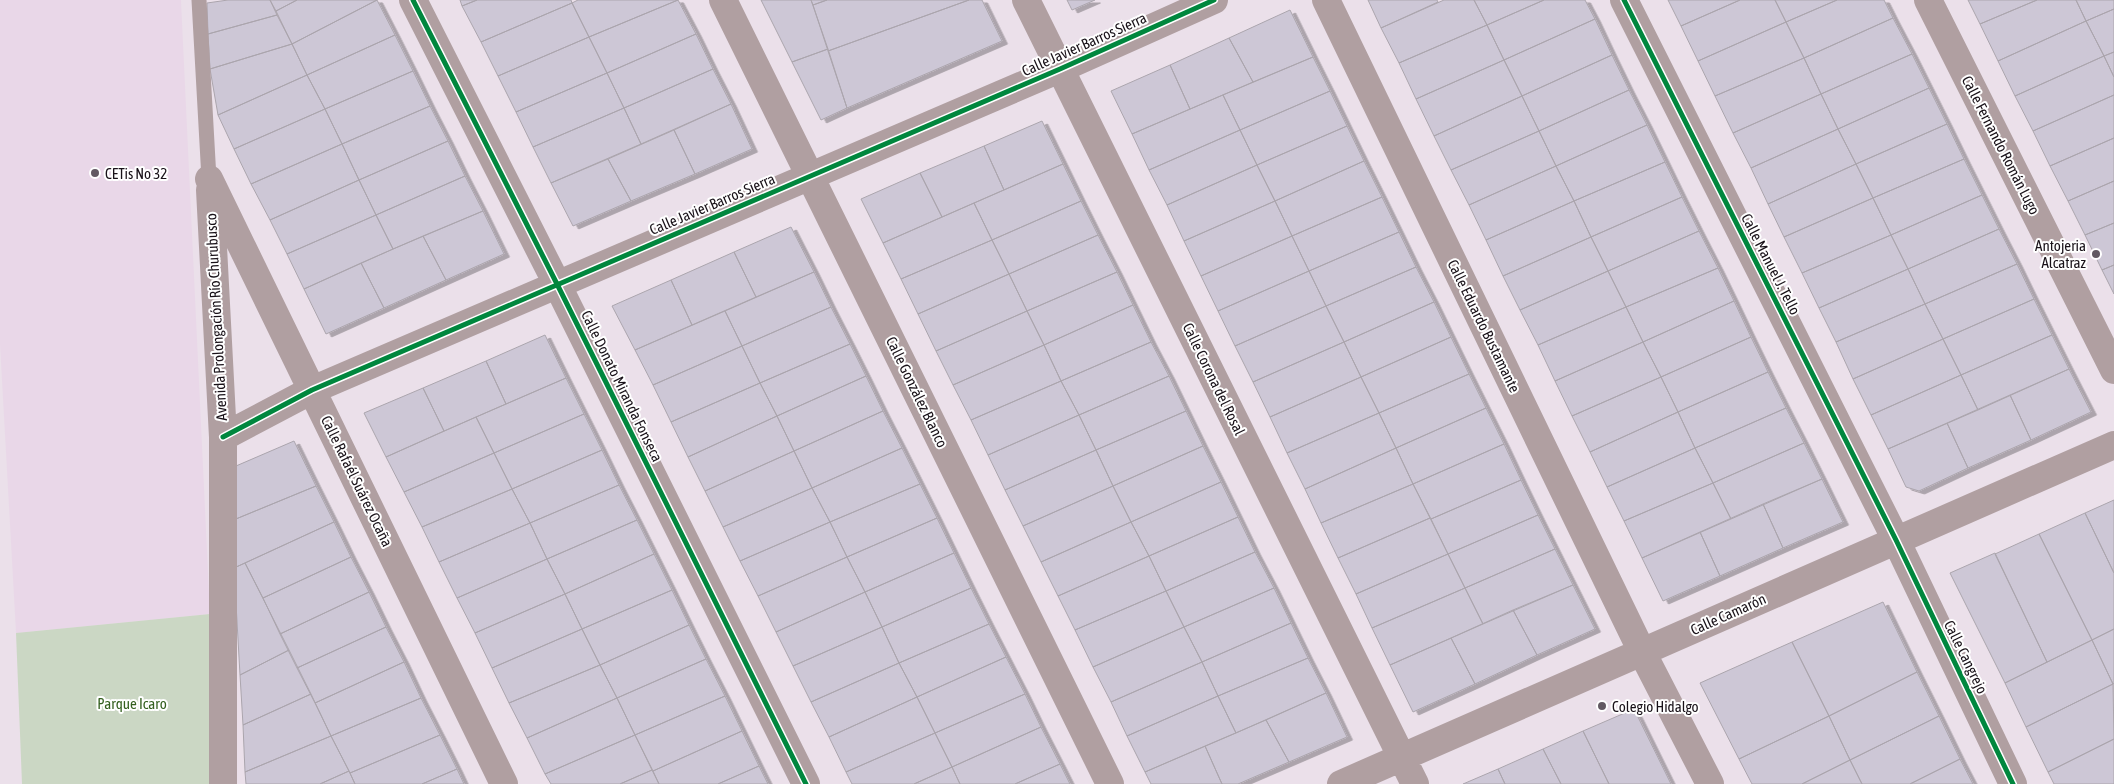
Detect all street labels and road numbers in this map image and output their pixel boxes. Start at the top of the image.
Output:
street label: Calle Javier Barros Sierra [1019,9,1149,79]
street label: Calle Fernando Román Lugo [1959,73,2043,217]
street label: Calle Javier Barros Sierra [647,170,777,238]
street label: Calle Manuel J. Tello [1738,211,1804,317]
street label: Avenida Prolongación Río Churubusco [202,213,230,421]
street label: Calle Eduardo Bustamante [1444,257,1524,395]
street label: Calle Donato Miranda Fonseca [578,308,666,464]
street label: Calle Corona del Rosal [1179,320,1249,438]
street label: Calle González Blanco [883,334,951,450]
street label: Calle Rafaél Suárez Ocaña [318,413,396,549]
street label: Calle Camarón [1688,590,1768,638]
street label: Calle Cangrejo [1941,618,1991,696]

